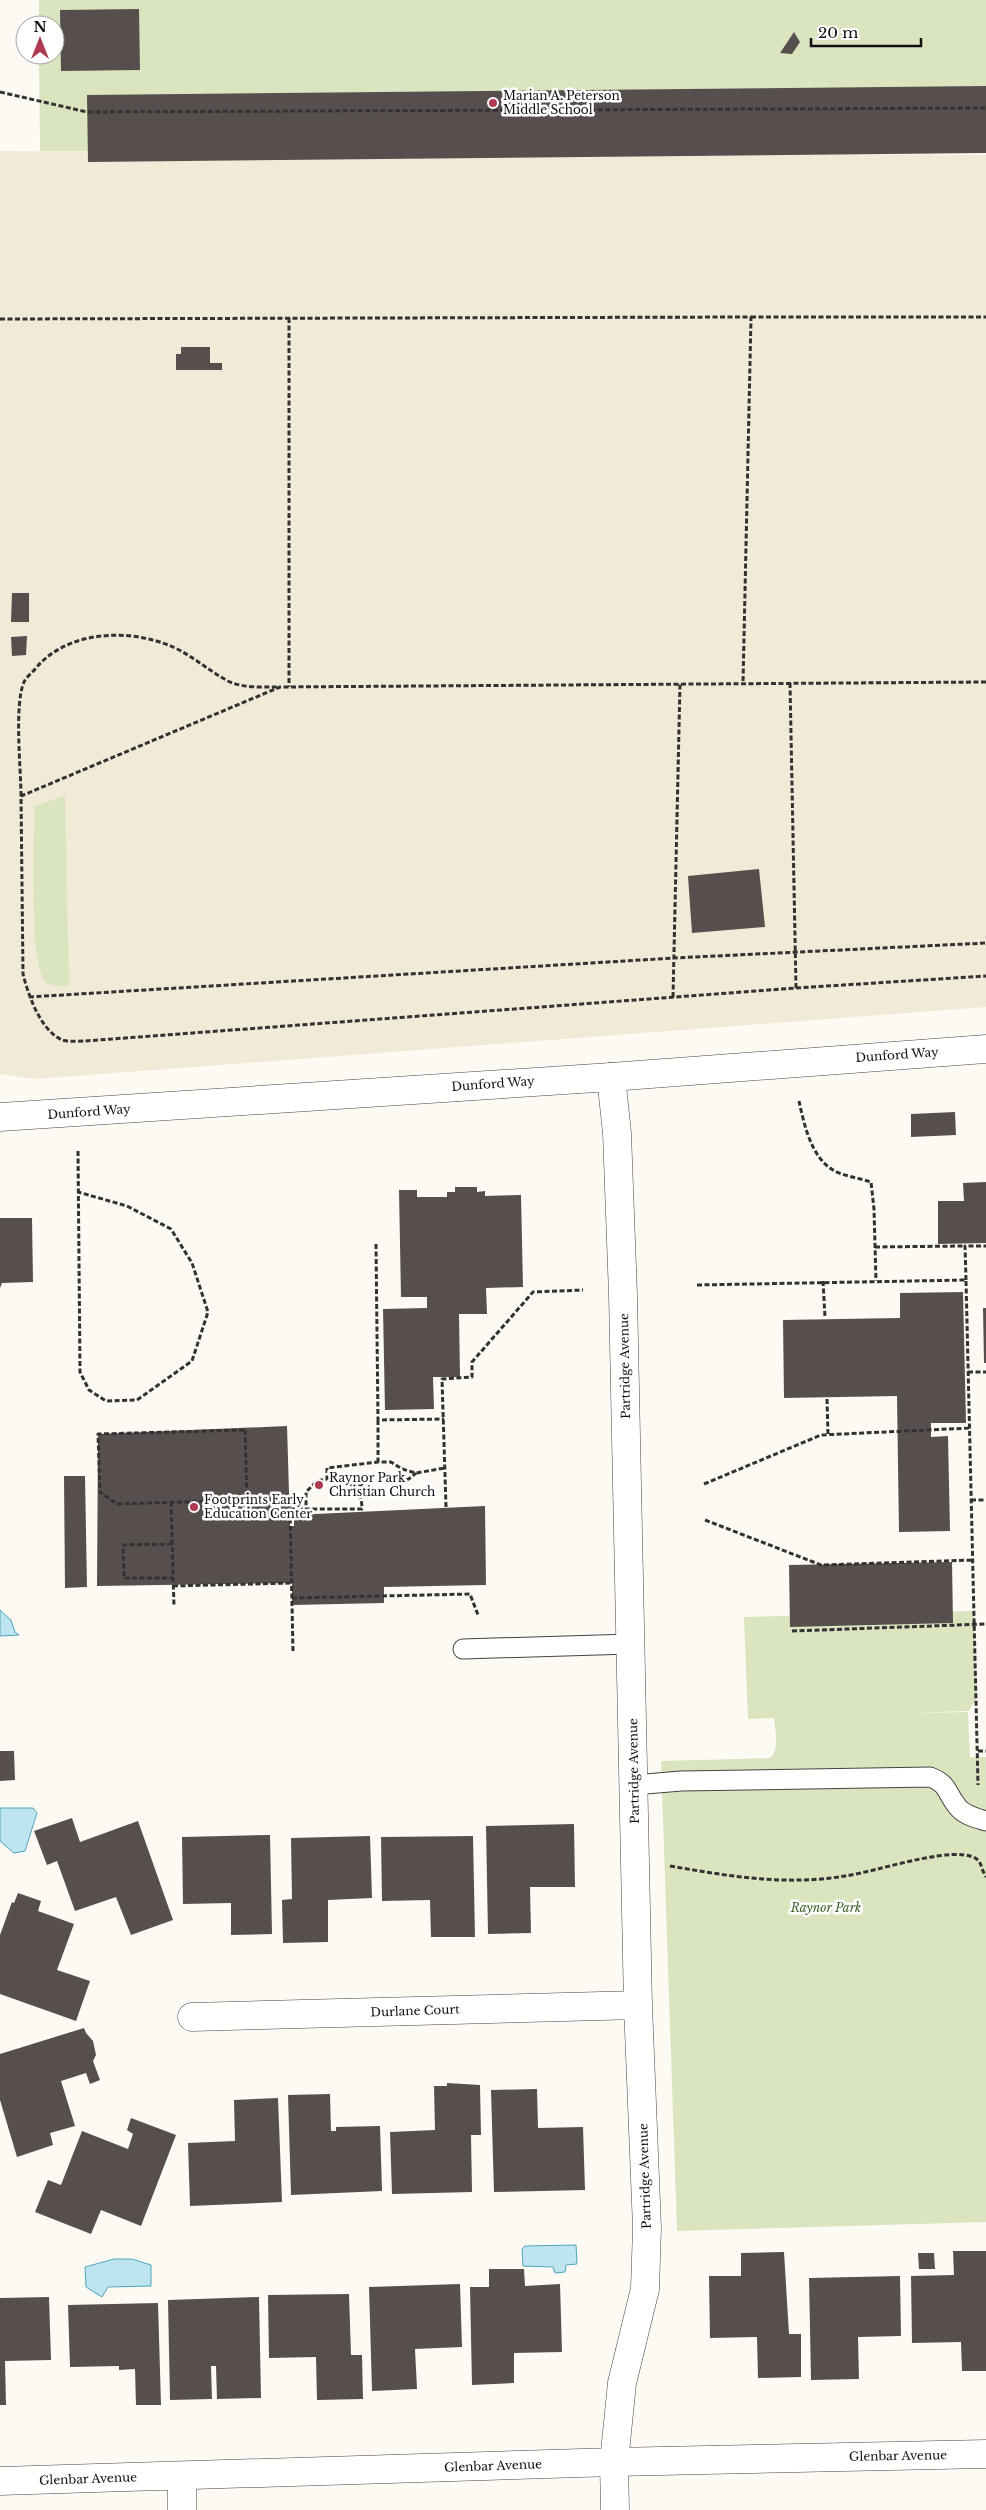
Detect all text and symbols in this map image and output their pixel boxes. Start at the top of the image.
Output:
north arrow [15,15,65,65]
scale bar [811,15,921,47]
text: N [33,18,47,36]
text: 20 m [818,23,858,42]
place label: Marian A. Peterson Middle School [503,88,620,117]
marker: Marian A. Peterson Middle School [487,97,499,109]
street label: Dunford Way [855,1044,939,1065]
street label: Dunford Way [451,1073,535,1094]
street label: Dunford Way [47,1101,131,1122]
street label: Partridge Avenue [616,1313,633,1419]
place label: Raynor Park Christian Church [329,1470,435,1499]
marker: Raynor Park Christian Church [313,1479,325,1491]
place label: Footprints Early Education Center [204,1492,312,1521]
marker: Footprints Early Education Center [188,1501,200,1513]
street label: Partridge Avenue [625,1718,642,1824]
park label: Raynor Park [790,1900,861,1915]
street label: Durlane Court [370,2001,460,2020]
street label: Partridge Avenue [635,2123,654,2229]
street label: Glenbar Avenue [849,2447,947,2464]
street label: Glenbar Avenue [444,2456,542,2475]
street label: Glenbar Avenue [39,2469,137,2488]

